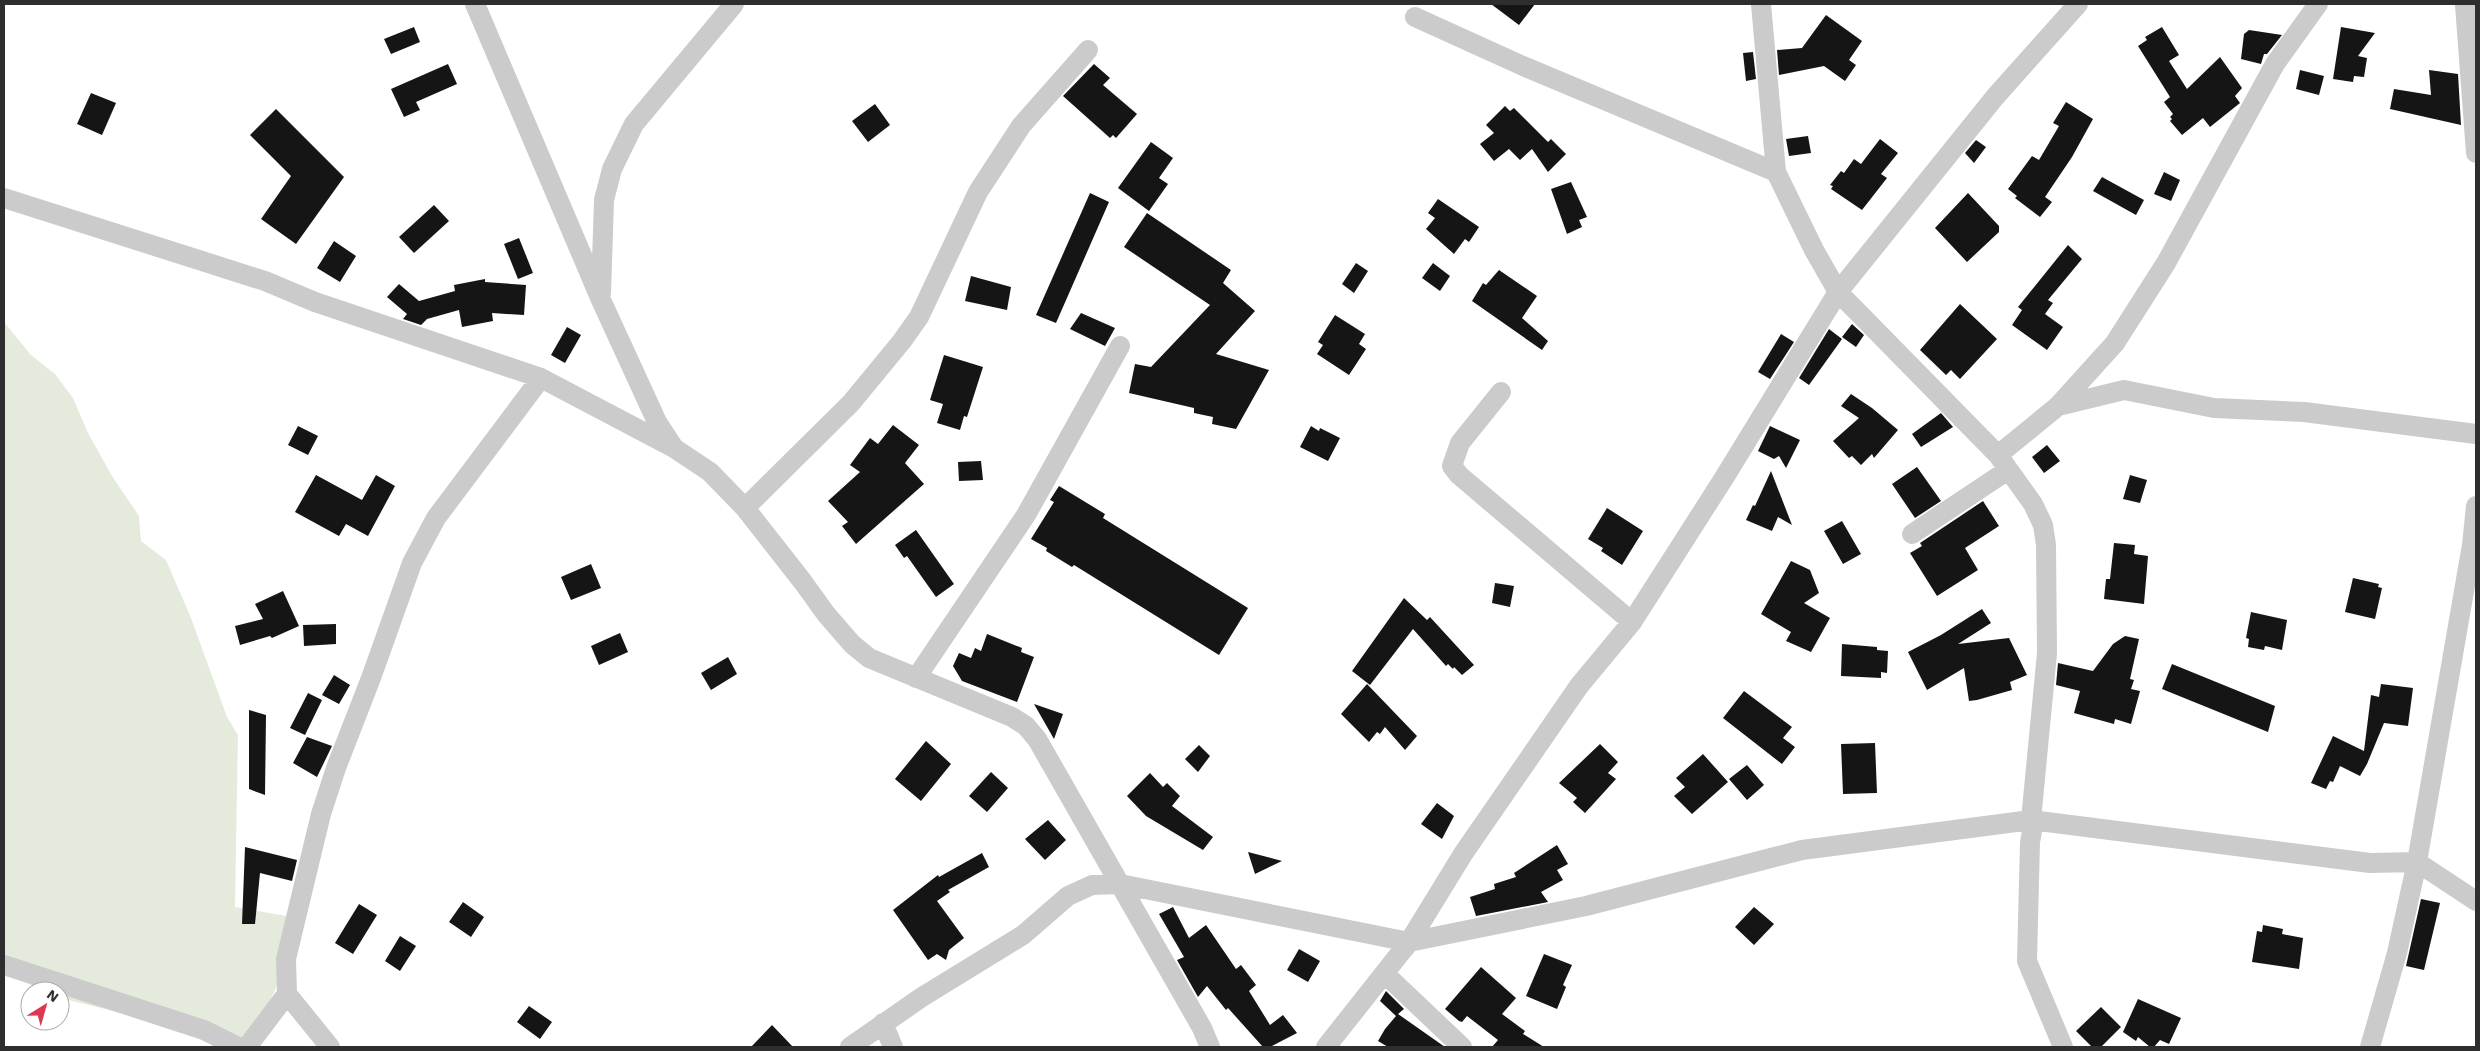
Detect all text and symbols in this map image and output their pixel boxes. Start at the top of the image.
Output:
north arrow [20,981,70,1031]
text: N [44,986,62,1005]

